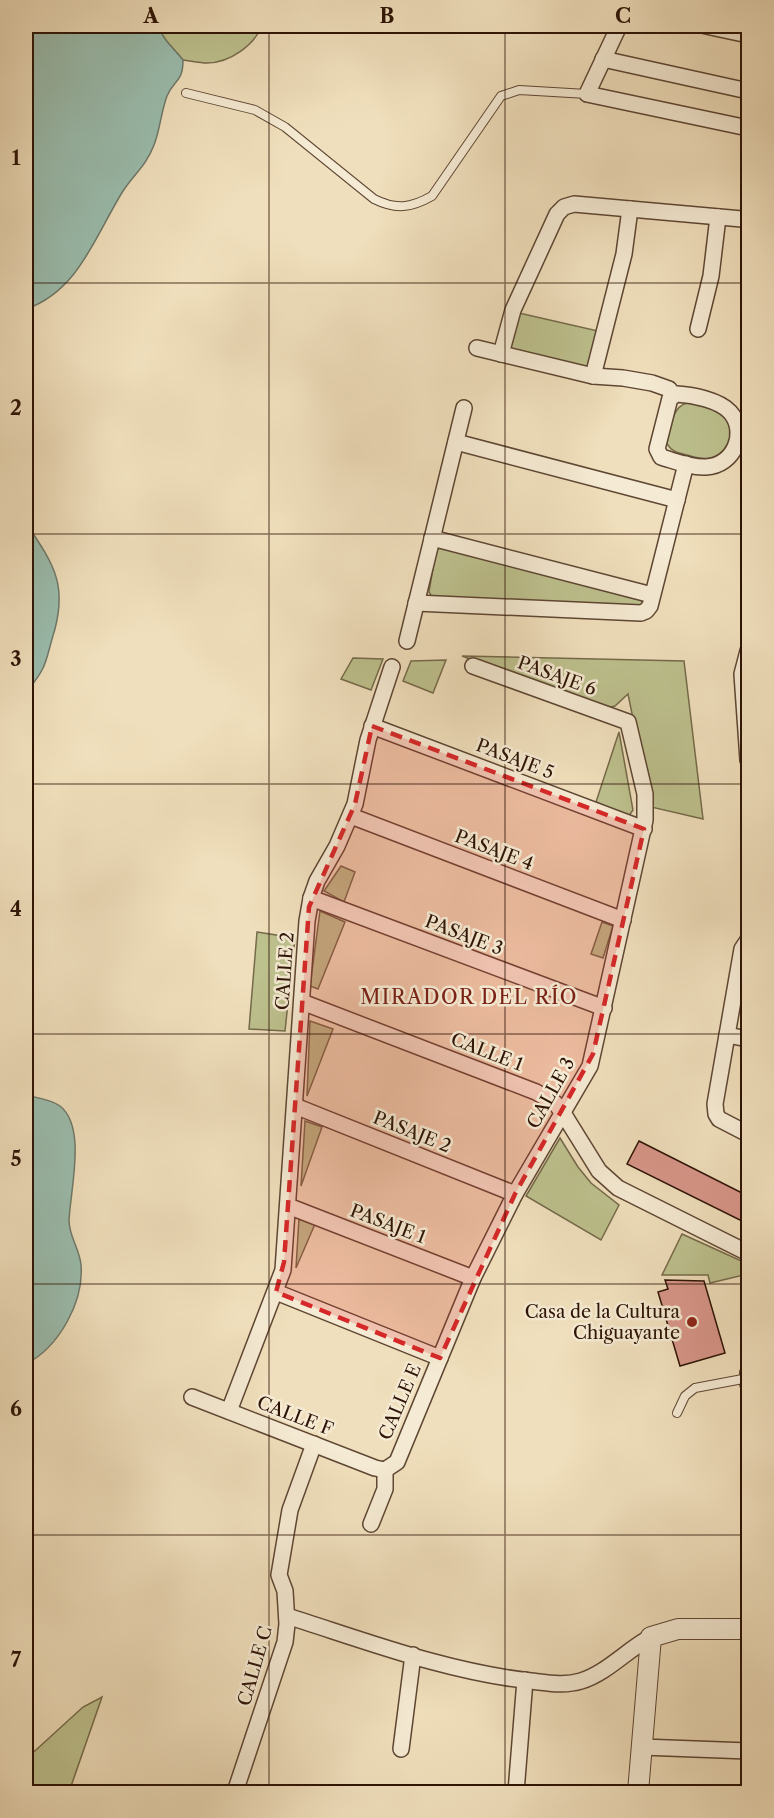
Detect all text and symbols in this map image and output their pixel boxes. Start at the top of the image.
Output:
text: A [142,4,159,28]
text: B [380,4,395,28]
text: C [615,4,631,28]
text: 1 [12,146,21,170]
text: 2 [10,396,22,420]
text: 3 [10,647,22,671]
street label: PASAJE 6 [515,652,599,700]
street label: PASAJE 5 [473,734,557,784]
street label: PASAJE 4 [452,825,536,875]
text: 4 [10,897,22,921]
street label: PASAJE 3 [422,910,506,960]
street label: CALLE 2 [271,931,299,1011]
district label: MIRADOR DEL RÍO [360,984,578,1009]
street label: CALLE 1 [448,1028,527,1076]
street label: CALLE 3 [522,1054,580,1132]
street label: PASAJE 2 [370,1106,454,1158]
text: 5 [10,1147,22,1171]
street label: PASAJE 1 [347,1200,429,1249]
place label: Casa de la Cultura Chiguayante [525,1301,680,1344]
marker: Casa de la Cultura Chiguayante [685,1315,699,1329]
street label: CALLE E [374,1361,426,1443]
street label: CALLE F [254,1391,336,1441]
text: 6 [10,1397,22,1421]
street label: CALLE C [233,1624,277,1708]
text: 7 [11,1648,22,1672]

